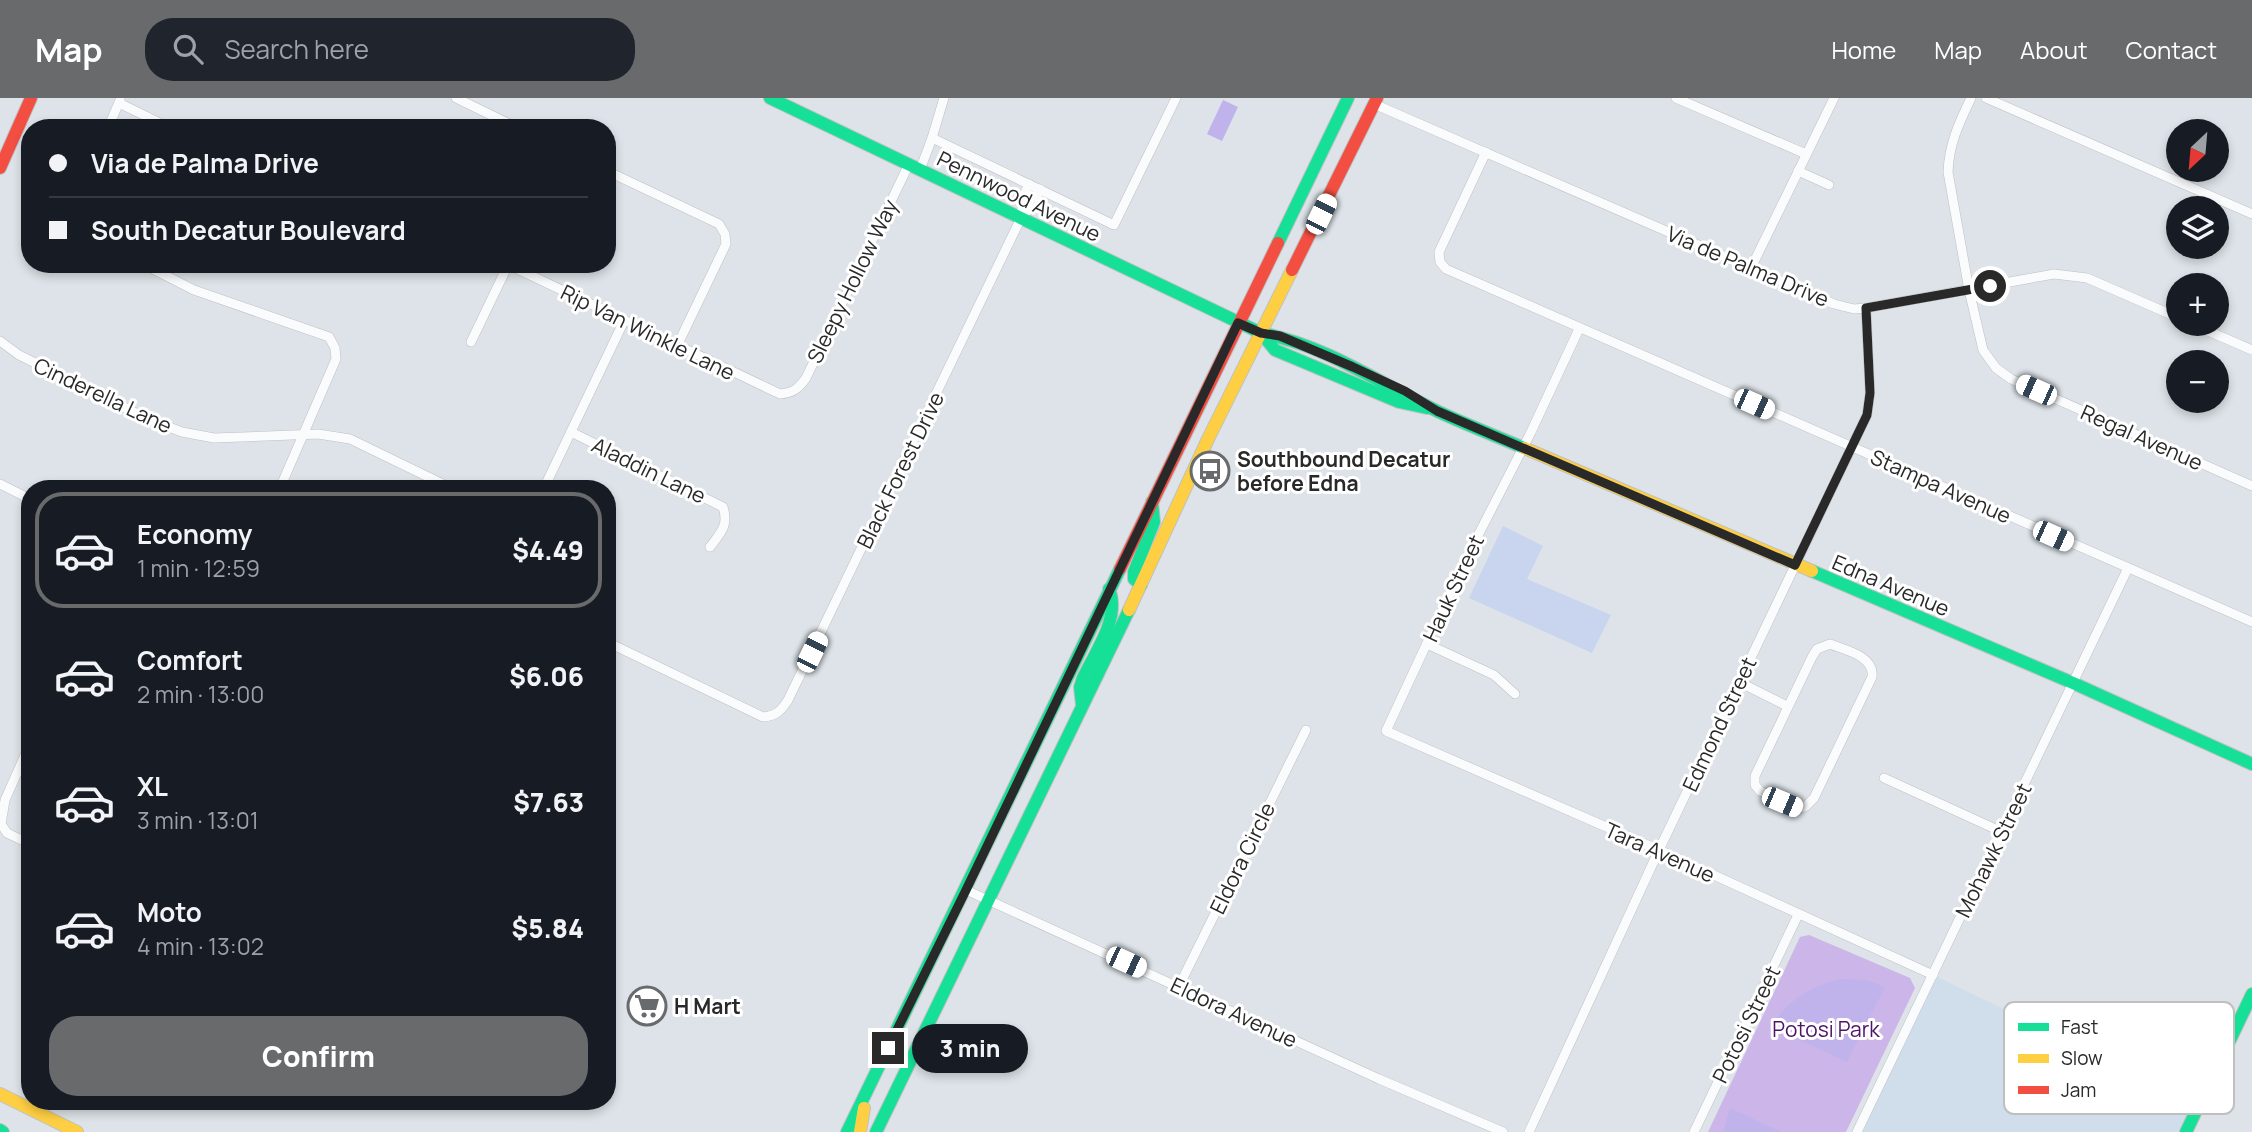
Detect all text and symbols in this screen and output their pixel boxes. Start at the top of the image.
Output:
search box [145,18,635,81]
text: Map [35,27,103,72]
icon: search [169,30,207,68]
text: Search here [225,31,369,67]
text: Home [1831,33,1896,66]
text: Map [1934,33,1982,66]
text: About [2020,33,2088,66]
text: Contact [2126,33,2217,66]
north arrow [2166,119,2230,182]
map controls [2166,119,2229,413]
street label: Pennwood Avenue [933,144,1105,248]
text: Via de Palma Drive [91,145,319,181]
car [1303,191,1340,237]
street label: Sleepy Hollow Way [800,194,904,368]
button: layers [2166,196,2229,259]
text: South Decatur Boulevard [91,212,406,248]
street label: Via de Palma Drive [1663,219,1833,313]
route start [1974,270,2006,302]
button: + [2166,273,2229,336]
street label: Rip Van Winkle Lane [556,278,740,386]
button: − [2166,350,2229,413]
street label: Cinderella Lane [29,351,177,439]
car [2013,372,2060,408]
car [1731,386,1778,422]
street label: Black Forest Drive [850,387,950,553]
street label: Regal Avenue [2077,398,2207,476]
street label: Aladdin Lane [587,430,711,510]
street label: Stampa Avenue [1866,442,2016,530]
place label: Southbound Decatur before Edna [1237,445,1450,497]
bus stop icon: Southbound Decatur before Edna [1189,450,1231,492]
text: Economy [137,516,252,552]
car [2030,518,2077,554]
icon: car [53,519,116,582]
street label: Hauk Street [1416,530,1490,646]
text: $4.49 [512,532,584,568]
street label: Edna Avenue [1828,548,1954,622]
text: 1 min · 12:59 [137,552,260,584]
car [794,629,831,675]
text: Comfort [137,642,243,678]
icon: car [53,645,116,708]
street label: Edmond Street [1676,652,1762,796]
text: $6.06 [509,658,584,694]
text: 2 min · 13:00 [137,678,264,710]
text: XL [137,768,168,804]
icon: car [53,771,116,834]
street label: Mohawk Street [1948,778,2038,922]
text: $7.63 [513,784,584,820]
car [1759,784,1806,820]
street label: Eldora Circle [1203,798,1281,918]
text: 3 min · 13:01 [137,804,259,836]
street label: Tara Avenue [1601,815,1719,889]
text: Moto [137,894,202,930]
icon: car [53,897,116,960]
text: $5.84 [512,910,584,946]
text: 4 min · 13:02 [137,930,264,962]
car [1103,944,1150,980]
street label: Potosi Street [1706,961,1786,1087]
street label: Eldora Avenue [1166,970,1302,1054]
supermarket icon: H Mart [626,985,668,1027]
place label: H Mart [674,992,741,1020]
legend [2004,1002,2234,1114]
text: Fast [2061,1014,2098,1040]
park label: Potosi Park [1772,1015,1880,1043]
button: Confirm [49,1016,588,1096]
callout: 3 min [912,1024,1028,1072]
route end [872,1032,904,1064]
text: 3 min [940,1032,1000,1064]
text: Slow [2061,1045,2103,1071]
text: Jam [2061,1077,2096,1103]

